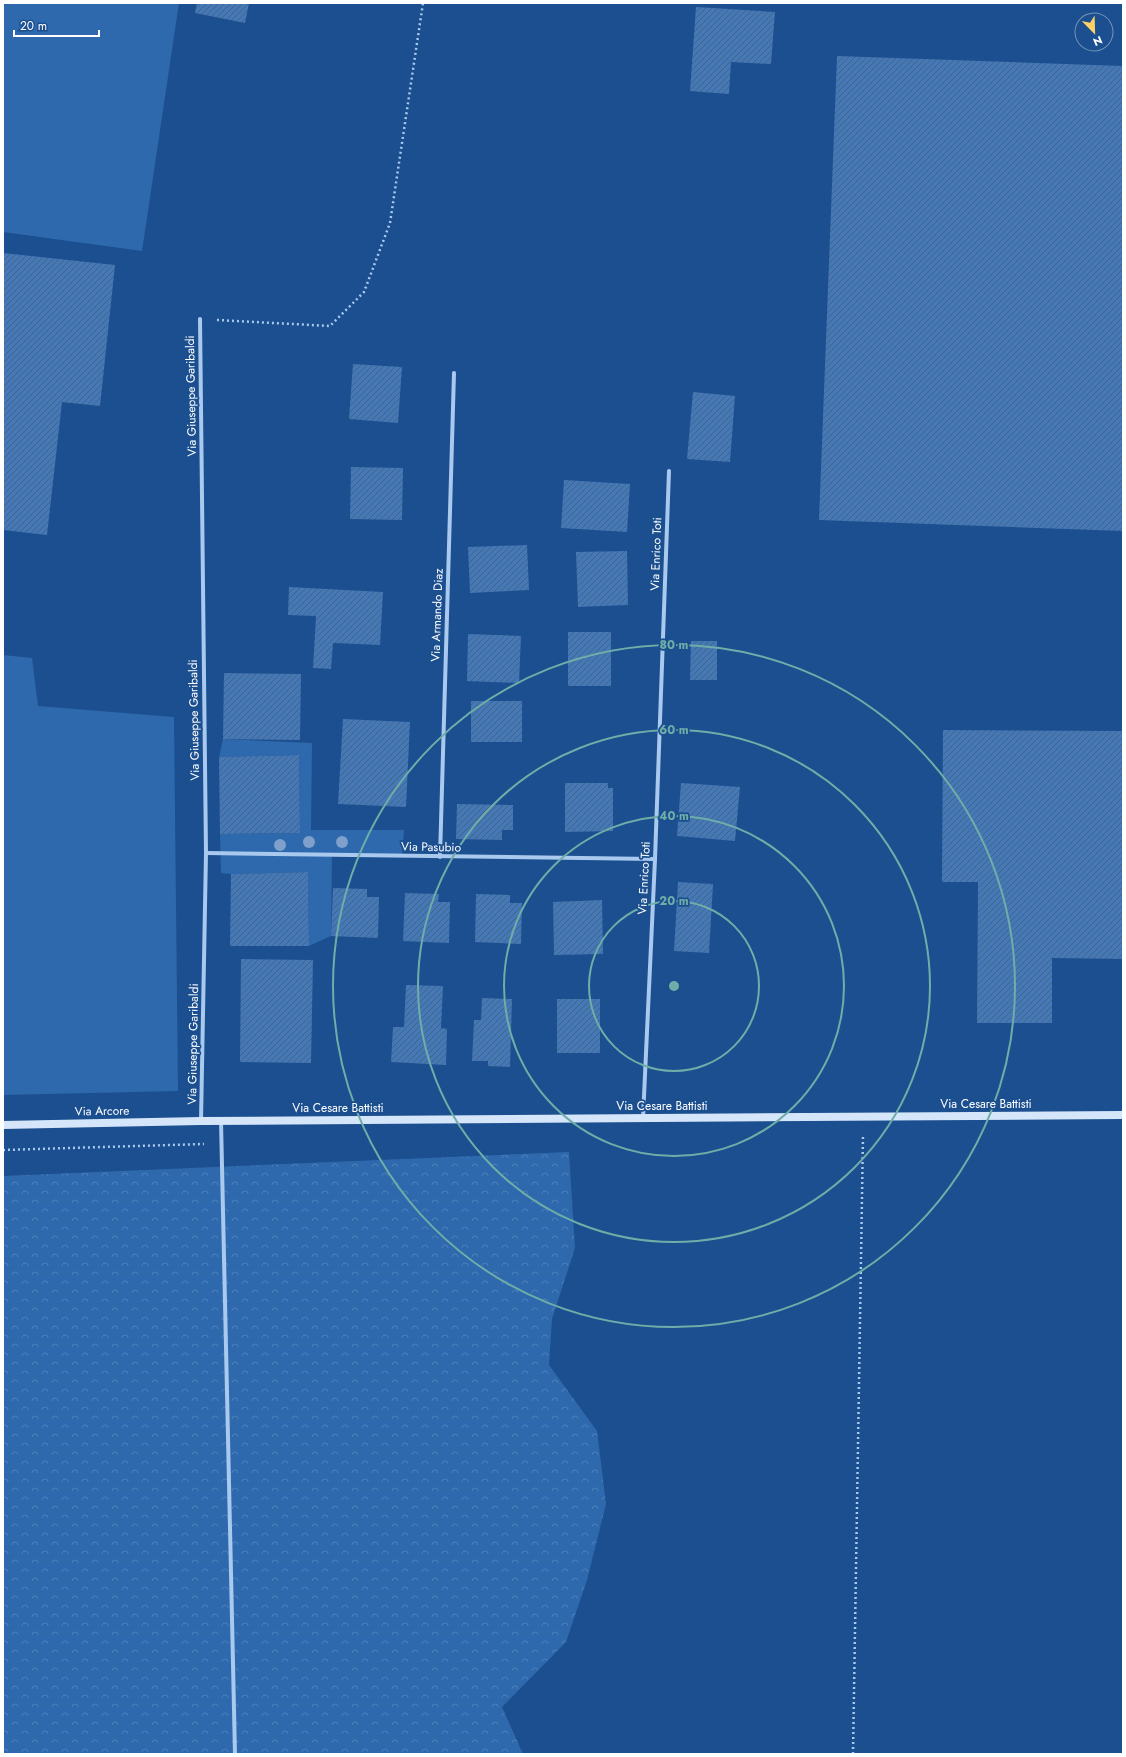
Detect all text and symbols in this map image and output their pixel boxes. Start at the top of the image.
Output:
scale bar [14,12,99,38]
north arrow [1074,12,1114,52]
text: 20 m [20,17,47,35]
text: N [1091,32,1105,50]
street label: Via Giuseppe Garibaldi [181,335,201,457]
street label: Via Enrico Toti [646,517,666,591]
street label: Via Armando Diaz [426,568,448,662]
text: 80 m [660,636,689,654]
street label: Via Giuseppe Garibaldi [184,659,204,781]
text: 60 m [659,721,689,739]
text: 40 m [659,807,689,825]
street label: Via Pasubio [401,837,462,857]
street label: Via Enrico Toti [633,841,655,915]
text: 20 m [659,892,689,910]
centre of rings [667,979,681,993]
street label: Via Giuseppe Garibaldi [183,983,203,1105]
street label: Via Cesare Battisti [940,1095,1032,1113]
street label: Via Cesare Battisti [616,1097,708,1115]
street label: Via Cesare Battisti [292,1099,384,1117]
street label: Via Arcore [75,1102,129,1120]

